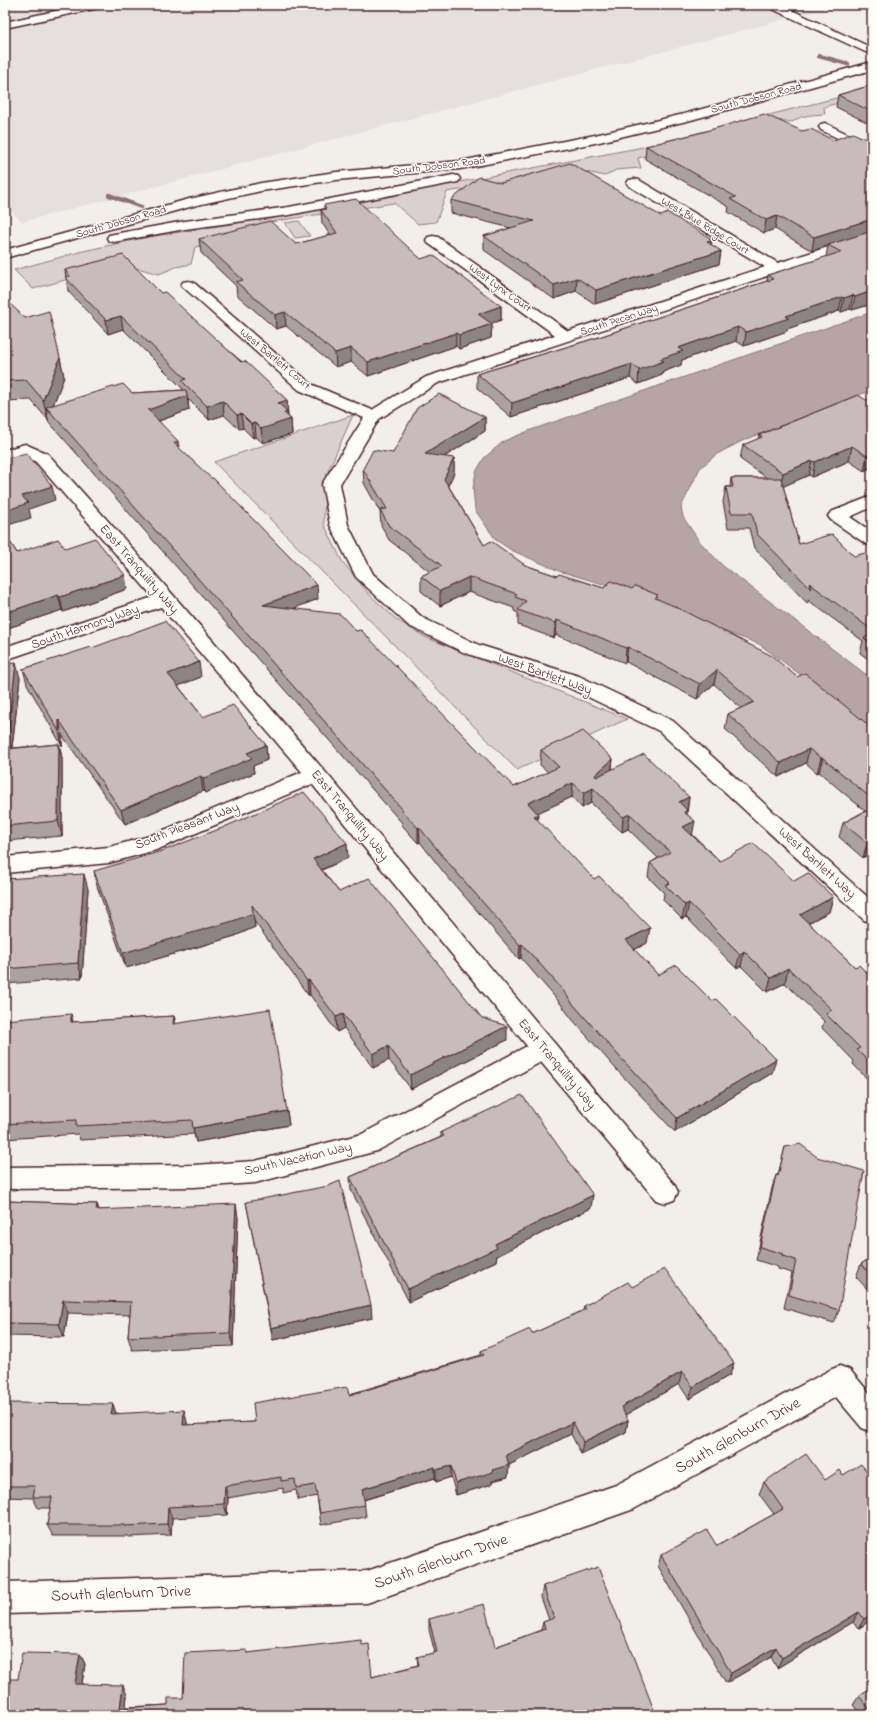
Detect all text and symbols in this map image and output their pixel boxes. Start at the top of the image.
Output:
street label: South Dobson Road [709,78,803,118]
street label: South Dobson Road [392,152,486,180]
street label: West Blue Ridge Court [657,193,752,260]
street label: South Dobson Road [74,201,168,243]
street label: West Lynx Court [465,260,535,317]
street label: South Pecan Way [578,300,660,341]
street label: West Bartlett Court [236,325,314,394]
street label: East Tranquility Way [94,520,183,618]
street label: South Harmony Way [29,600,142,655]
street label: West Bartlett Way [495,648,595,701]
street label: East Tranquility Way [306,766,394,865]
street label: South Pleasant Way [132,797,242,856]
street label: West Bartlett Way [773,823,860,904]
street label: East Tranquility Way [513,1015,601,1114]
street label: South Vacation Way [242,1137,354,1182]
street label: South Glenburn Drive [671,1391,806,1480]
street label: South Glenburn Drive [371,1528,512,1596]
street label: South Glenburn Drive [50,1580,192,1608]

